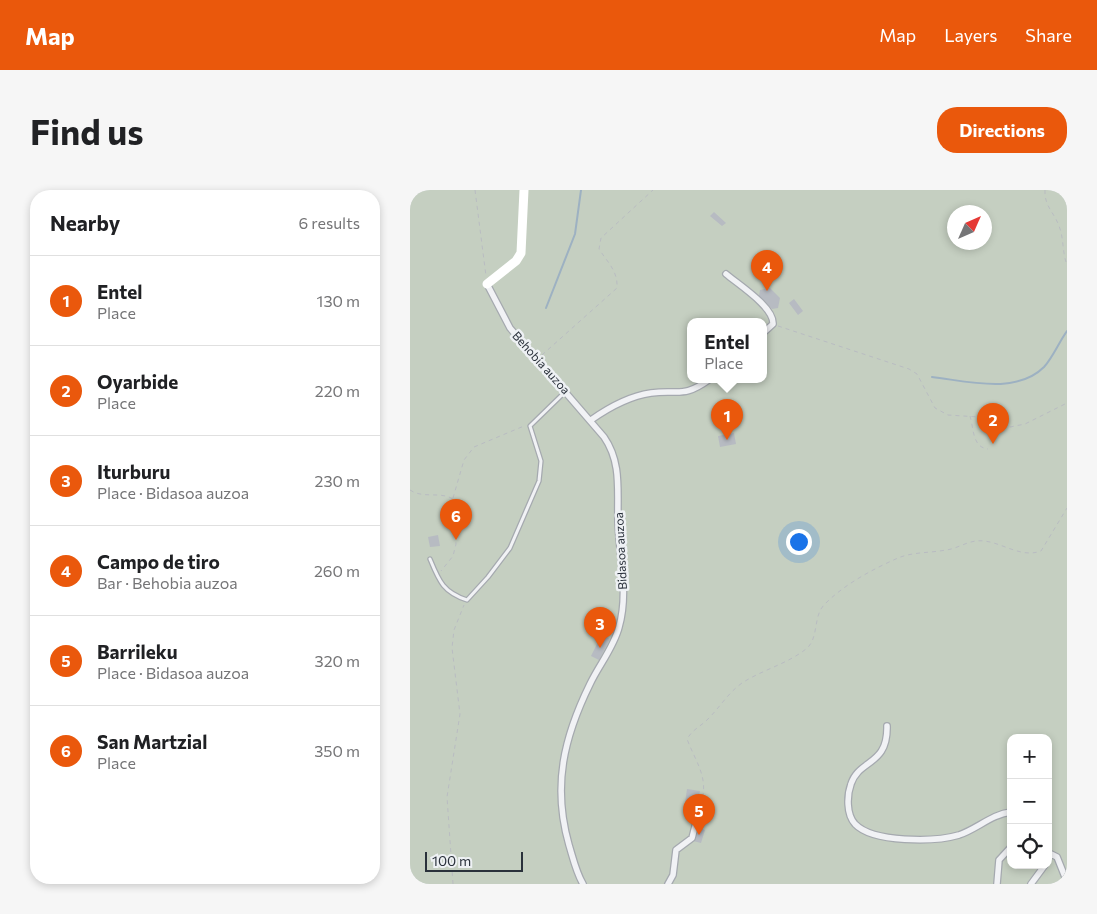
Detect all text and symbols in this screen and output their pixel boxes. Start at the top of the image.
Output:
text: Map [25,21,75,50]
text: Map [879,24,916,46]
text: Layers [944,24,997,46]
text: Share [1025,24,1072,46]
button: Directions [937,107,1067,153]
text: Find us [30,109,144,152]
north arrow [947,205,992,250]
text: Nearby [50,210,120,235]
text: 6 results [299,213,360,232]
pin: 4 [751,250,783,291]
text: Entel [97,280,142,303]
text: 1 [62,291,70,310]
text: 130 m [317,291,360,310]
text: Place [97,303,136,322]
popup [687,318,767,383]
street label: Behobia auzoa [510,328,573,396]
text: Entel [704,330,750,353]
text: Place [704,353,743,372]
text: Oyarbide [97,370,178,393]
text: 2 [61,381,71,400]
text: 220 m [315,381,360,400]
text: Place [97,393,136,412]
pin: 1 [711,399,743,440]
pin: 2 [977,403,1009,444]
text: Iturburu [97,460,170,483]
text: 3 [61,471,71,490]
text: 230 m [315,471,360,490]
text: Place · Bidasoa auzoa [97,483,249,502]
pin: 6 [440,499,472,540]
street label: Bidasoa auzoa [611,512,629,590]
your location [786,529,812,555]
text: Campo de tiro [97,550,220,573]
text: 4 [61,561,71,580]
text: 260 m [314,561,360,580]
text: Bar · Behobia auzoa [97,573,238,592]
pin: 3 [584,607,616,648]
text: Barrileku [97,640,177,663]
text: 5 [61,651,71,670]
text: 320 m [315,651,360,670]
text: Place · Bidasoa auzoa [97,663,249,682]
text: San Martzial [97,730,207,753]
map controls [1007,734,1052,869]
button: + [1007,734,1052,779]
text: 6 [61,741,71,760]
text: 350 m [314,741,360,760]
text: Place [97,753,136,772]
button: − [1007,779,1052,824]
pin: 5 [683,794,715,835]
button: locate [1007,824,1052,869]
scale bar [425,849,522,872]
text: 100 m [432,852,471,869]

